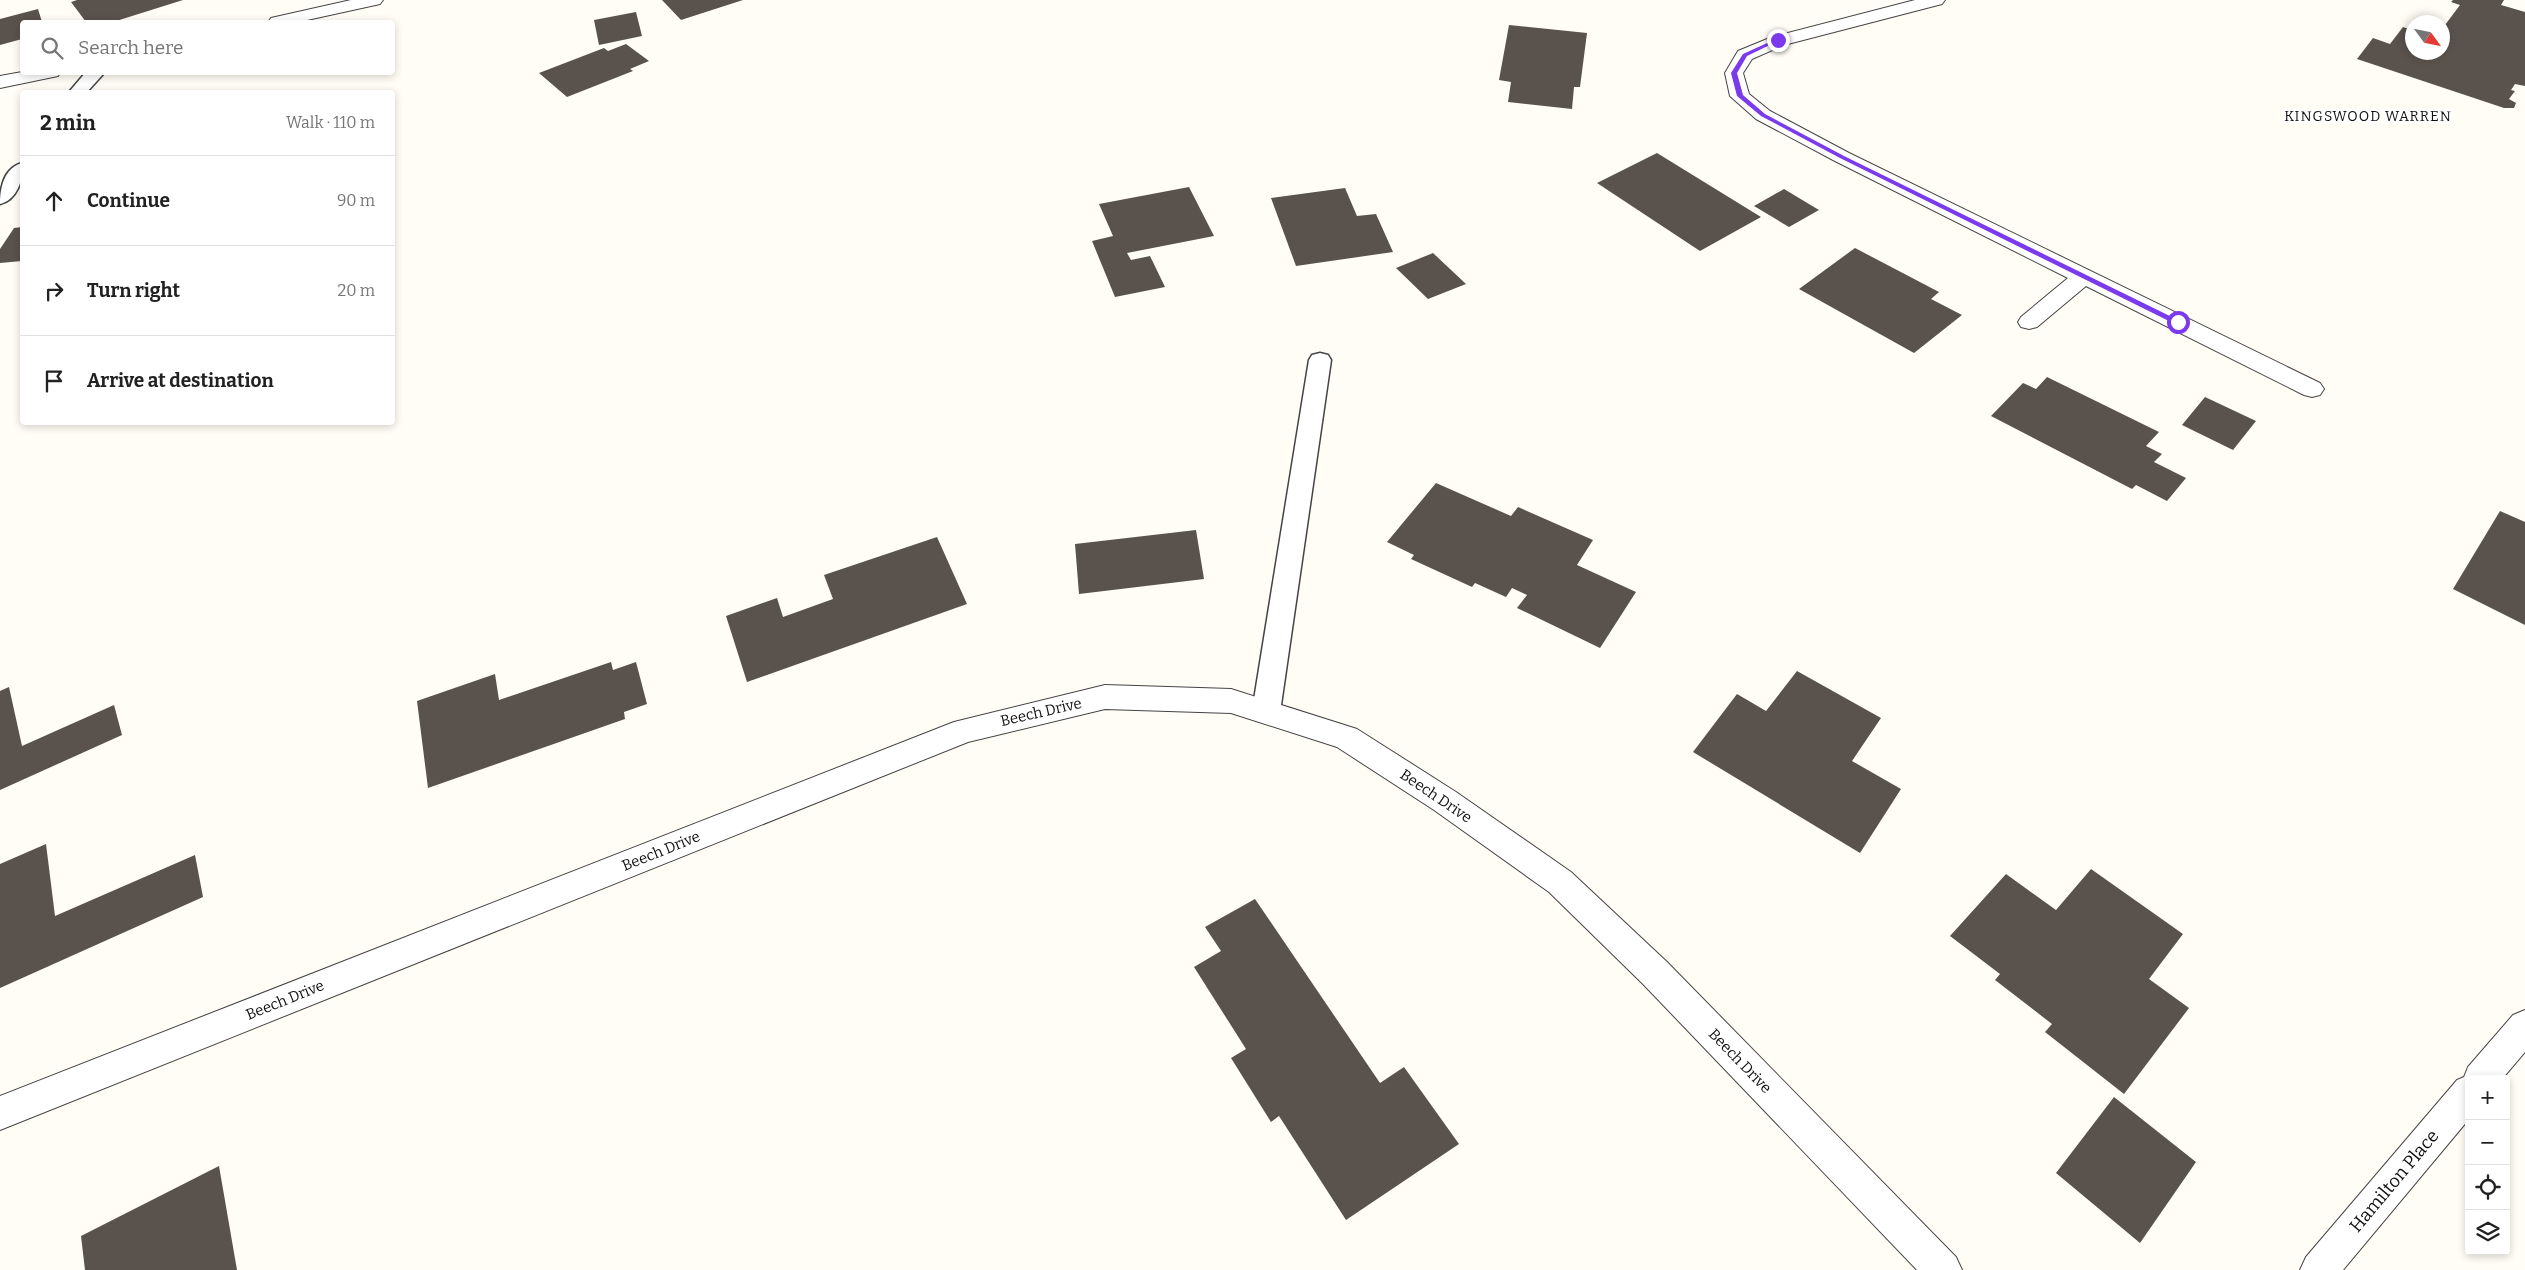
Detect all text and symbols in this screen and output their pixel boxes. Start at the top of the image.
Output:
north arrow [2405,15,2450,60]
search box [20,20,395,75]
route end [1767,29,1790,52]
icon: search [38,34,66,62]
text: Search here [78,36,183,59]
district label: KINGSWOOD WARREN [2284,108,2452,125]
text: 2 min [40,110,96,136]
text: Walk · 110 m [286,113,375,132]
icon: ahead [40,187,68,215]
text: Continue [87,189,170,212]
text: 90 m [337,191,375,210]
icon: right [40,277,68,305]
text: Turn right [87,279,180,302]
text: 20 m [338,281,375,300]
route start [2167,311,2190,334]
icon: arrive [40,367,68,395]
text: Arrive at destination [87,369,274,392]
street label: Beech Drive [999,694,1083,730]
street label: Beech Drive [1397,765,1475,827]
street label: Beech Drive [619,827,703,875]
street label: Beech Drive [243,976,327,1024]
street label: Beech Drive [1705,1025,1775,1097]
map controls [2465,1075,2510,1255]
button: + [2465,1075,2510,1120]
button: − [2465,1120,2510,1165]
street label: Hamilton Place [2345,1125,2443,1237]
button: locate [2465,1165,2510,1210]
button: layers [2465,1210,2510,1255]

